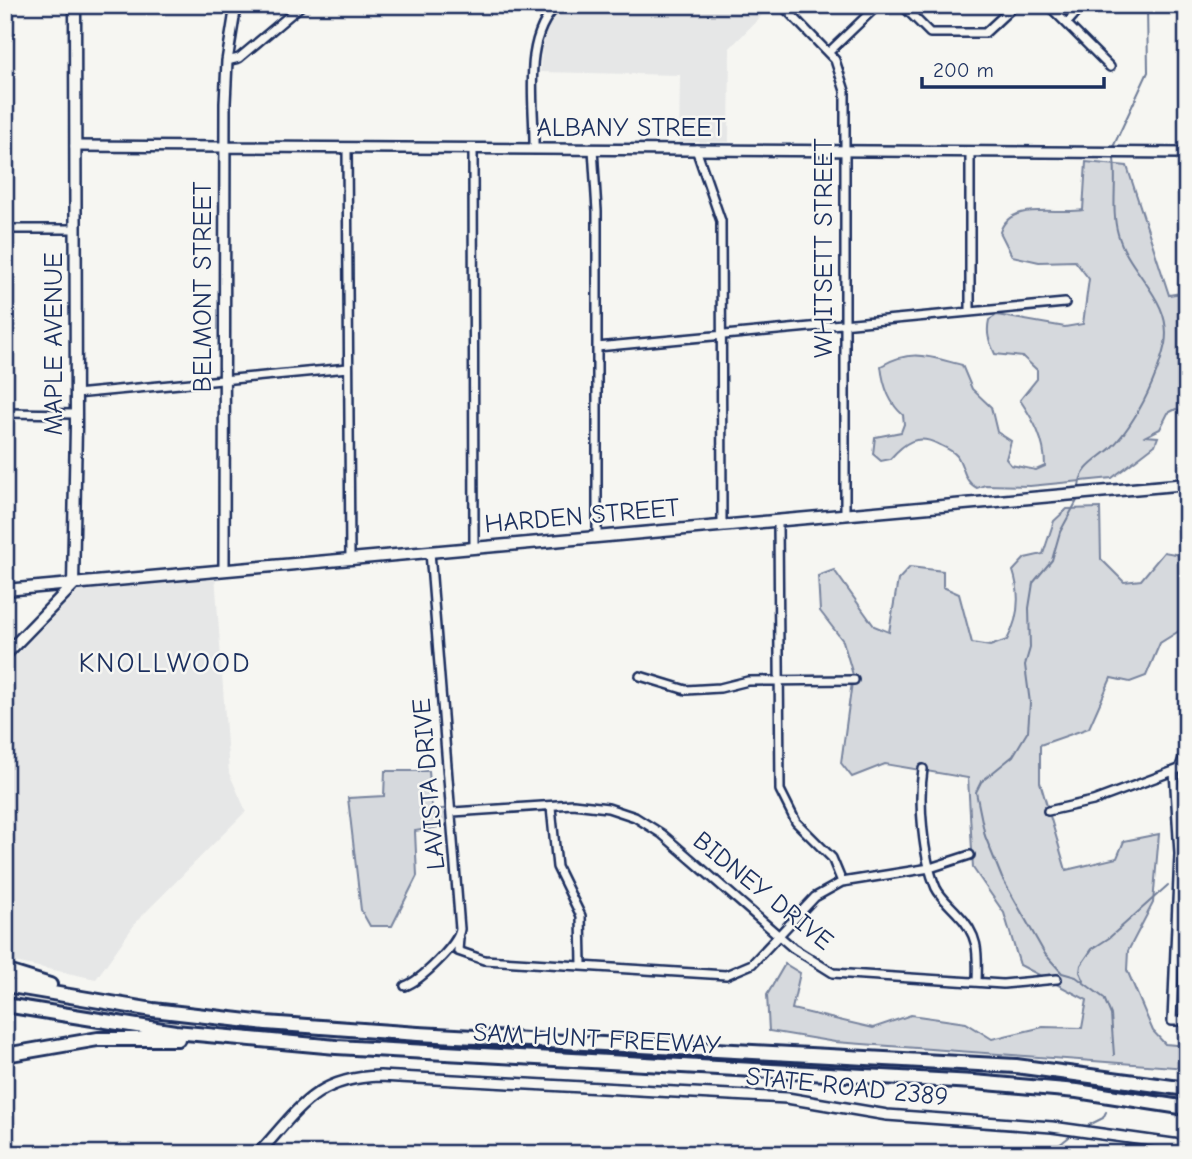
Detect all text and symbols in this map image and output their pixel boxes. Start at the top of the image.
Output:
scale bar [922,46,1104,90]
text: 200 m [933,58,994,82]
street label: ALBANY STREET [537,113,726,143]
street label: WHITSETT STREET [809,138,839,358]
street label: BELMONT STREET [188,181,218,392]
street label: MAPLE AVENUE [39,252,69,436]
street label: HARDEN STREET [483,492,681,539]
district label: KNOLLWOOD [78,647,252,679]
street label: LAVISTA DRIVE [407,697,451,871]
street label: BIDNEY DRIVE [687,825,839,957]
street label: SAM HUNT FREEWAY [472,1018,722,1061]
street label: STATE ROAD 2389 [744,1061,950,1113]

